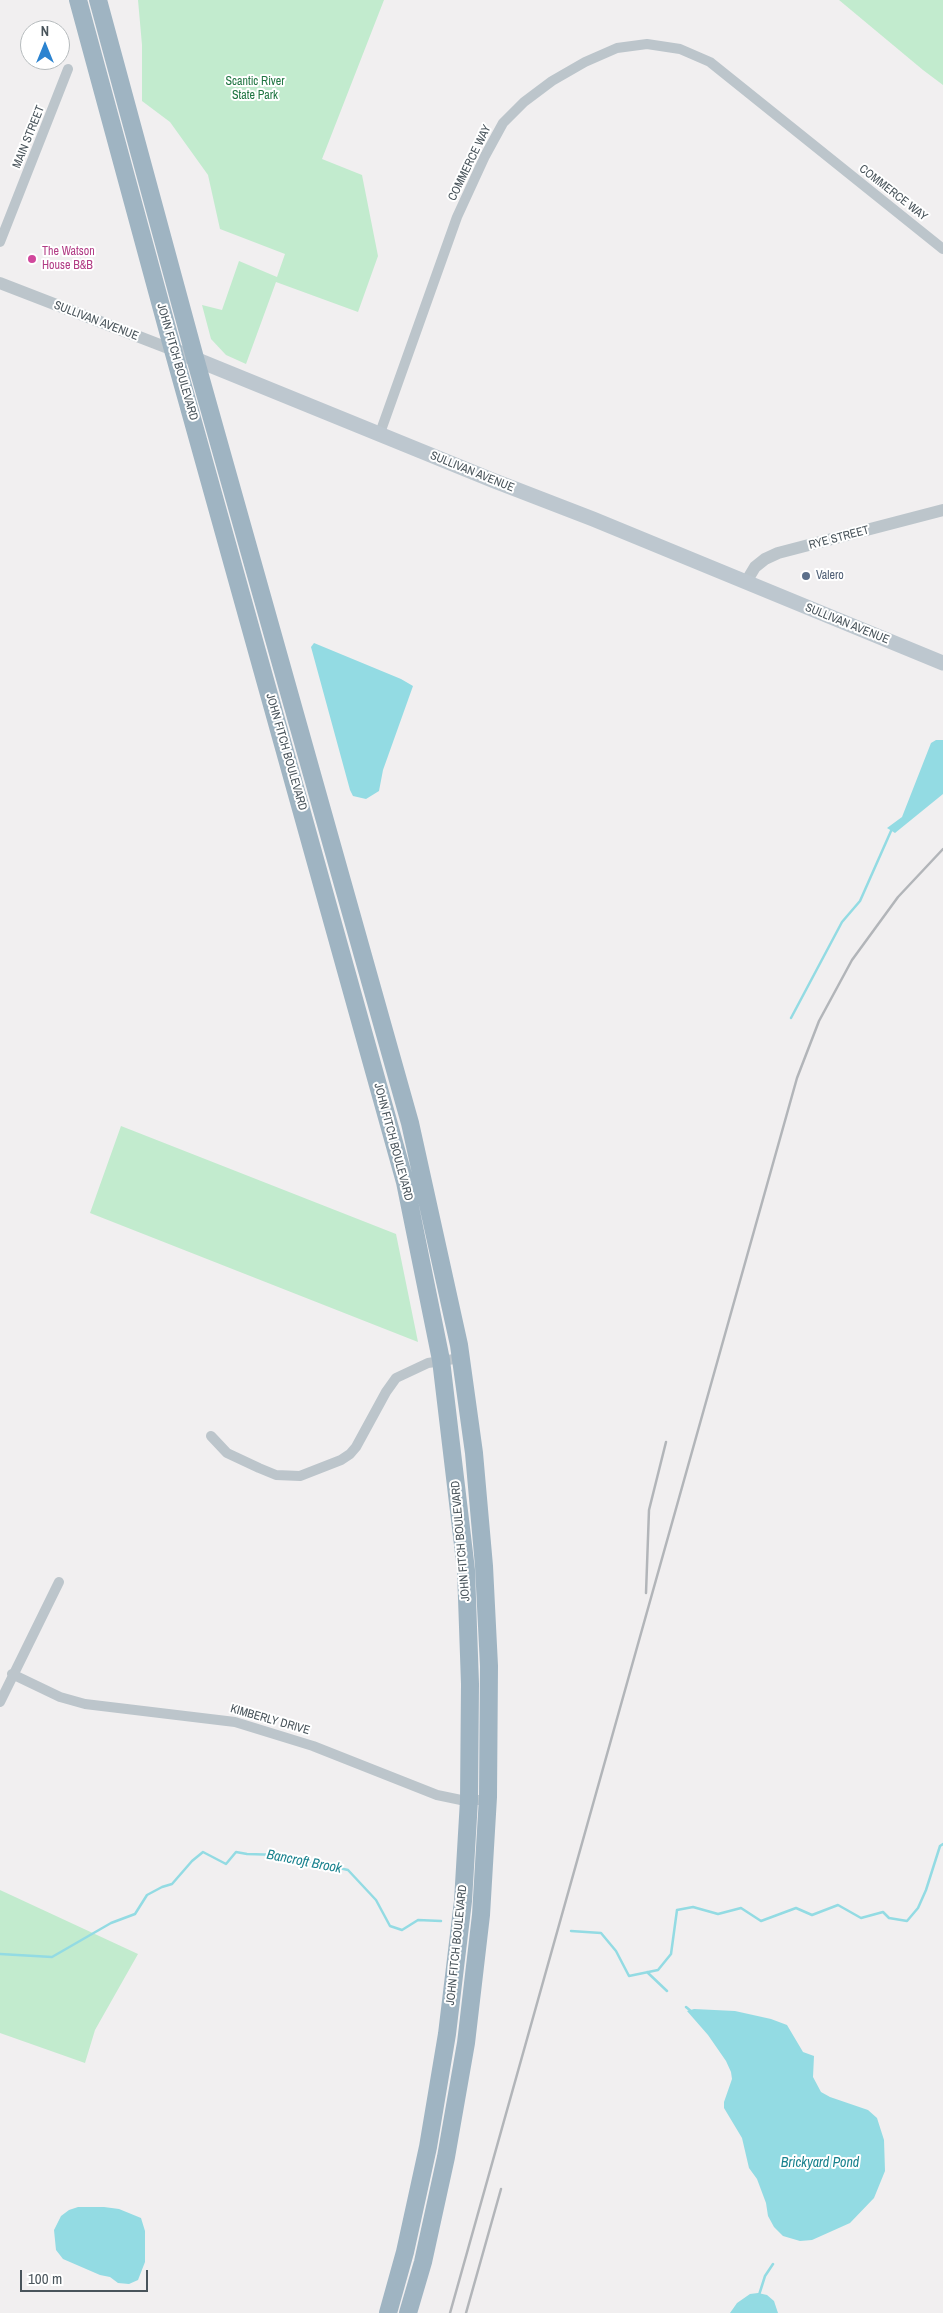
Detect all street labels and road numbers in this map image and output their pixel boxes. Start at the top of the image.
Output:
street label: MAIN STREET [10,104,48,170]
street label: COMMERCE WAY [445,123,495,203]
street label: COMMERCE WAY [856,162,930,224]
street label: SULLIVAN AVENUE [52,298,140,344]
street label: JOHN FITCH BOULEVARD [153,302,201,422]
street label: SULLIVAN AVENUE [428,449,516,495]
street label: RYE STREET [807,523,871,553]
street label: SULLIVAN AVENUE [803,601,891,647]
street label: JOHN FITCH BOULEVARD [262,692,310,812]
street label: JOHN FITCH BOULEVARD [370,1082,416,1202]
street label: JOHN FITCH BOULEVARD [449,1480,473,1602]
street label: KIMBERLY DRIVE [229,1702,311,1738]
street label: JOHN FITCH BOULEVARD [444,1884,470,2006]

